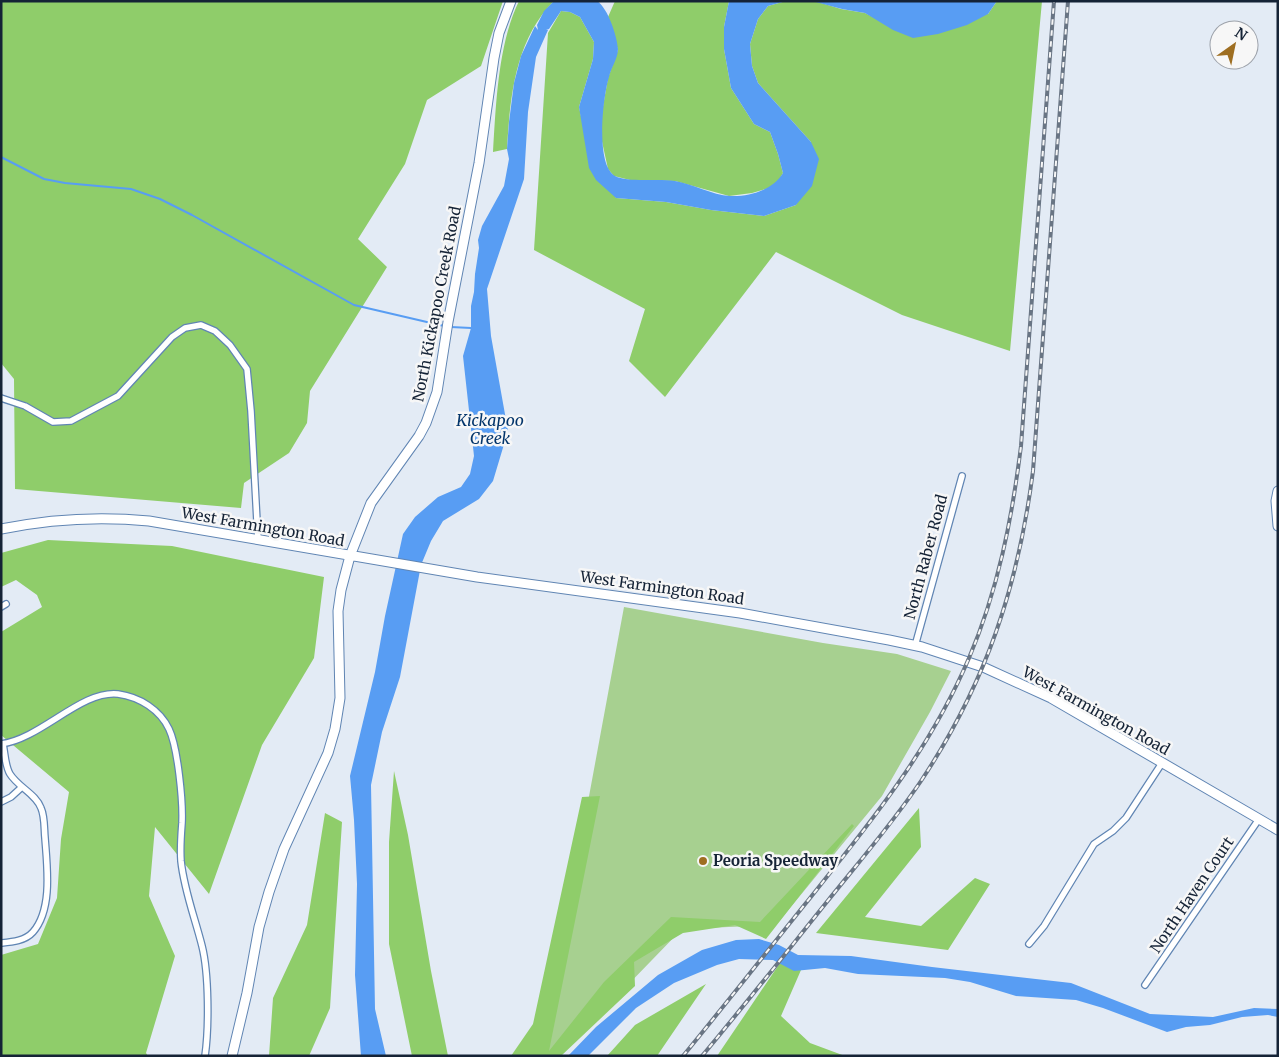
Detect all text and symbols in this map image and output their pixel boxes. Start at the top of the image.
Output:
north arrow [1209,20,1259,70]
text: N [1232,24,1251,45]
street label: North Kickapoo Creek Road [408,204,465,403]
water label: Kickapoo Creek [455,410,524,448]
street label: North Raber Road [900,492,951,621]
street label: West Farmington Road [179,503,346,550]
street label: West Farmington Road [578,566,745,608]
street label: West Farmington Road [1018,662,1173,759]
street label: North Haven Court [1146,833,1238,956]
place label: Peoria Speedway [713,851,838,870]
marker: Peoria Speedway [697,855,709,867]

